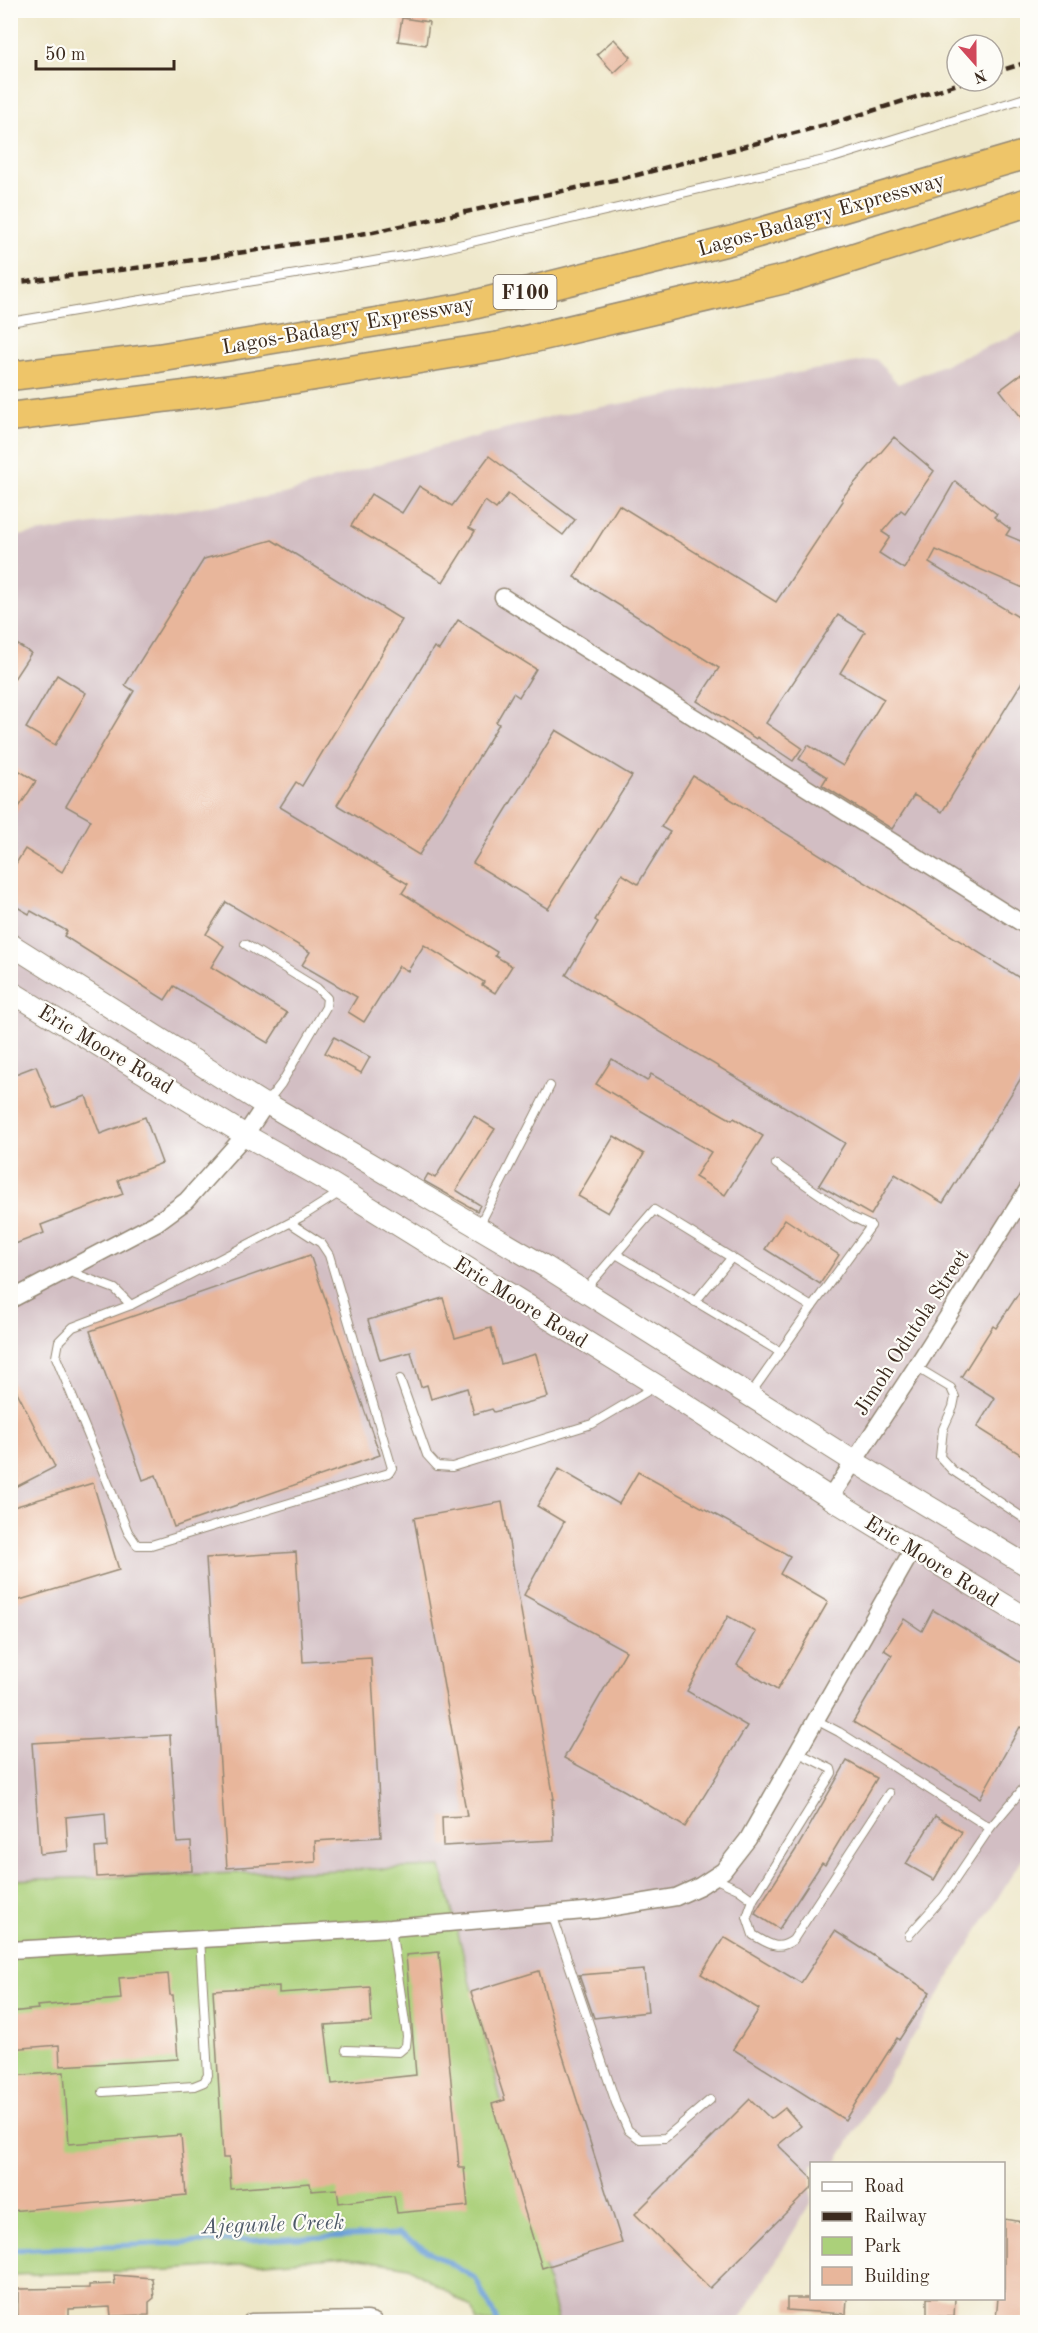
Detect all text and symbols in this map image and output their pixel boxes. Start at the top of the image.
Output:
scale bar [36,33,174,71]
north arrow [945,33,1005,93]
text: 50 m [45,46,85,64]
text: N [970,65,988,85]
street label: Lagos-Badagry Expressway [696,170,947,261]
road number: F100 [494,275,556,309]
street label: Lagos-Badagry Expressway [220,294,476,359]
street label: Eric Moore Road [34,1002,176,1099]
street label: Jimoh Odutola Street [851,1246,974,1420]
street label: Eric Moore Road [450,1254,591,1353]
street label: Eric Moore Road [861,1513,1002,1612]
legend [810,2162,1005,2300]
text: Road [864,2178,904,2196]
text: Railway [864,2208,927,2226]
water label: Ajegunle Creek [200,2212,345,2239]
text: Park [864,2238,901,2256]
text: Building [864,2268,930,2286]

